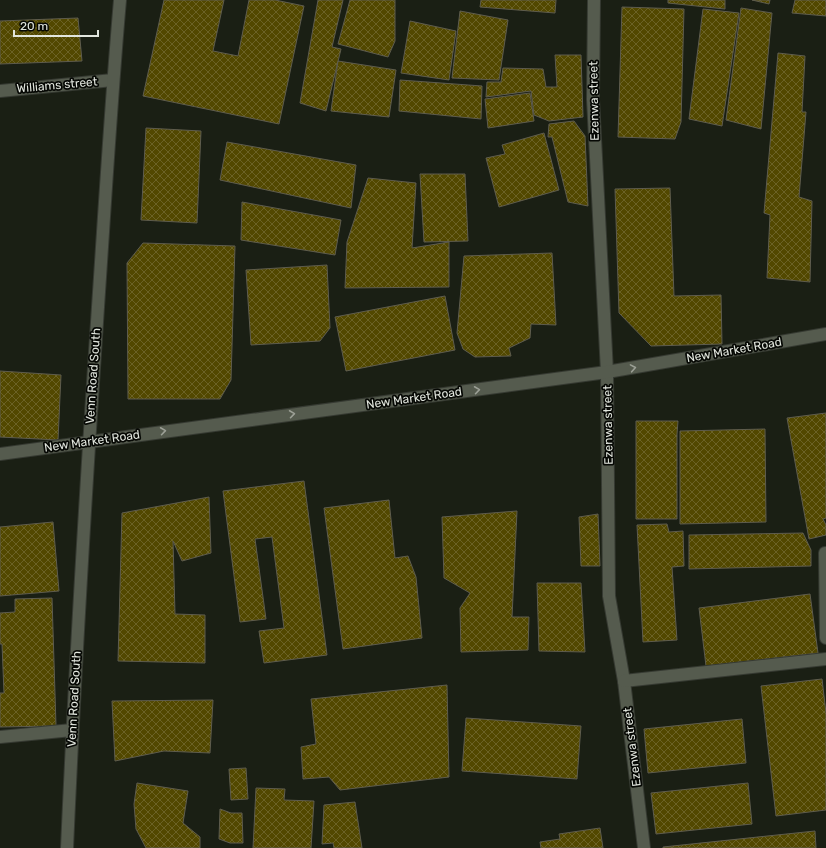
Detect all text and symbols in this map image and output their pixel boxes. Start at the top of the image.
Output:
scale bar [14,12,98,38]
text: 20 m [20,19,48,33]
street label: Ezenwa street [586,61,602,141]
street label: Williams street [16,74,98,96]
street label: Venn Road South [83,327,103,425]
street label: New Market Road [685,335,783,365]
one-way arrow [630,364,636,373]
street label: New Market Road [365,384,463,412]
street label: Ezenwa street [600,385,616,465]
one-way arrow [474,386,480,395]
one-way arrow [289,410,295,419]
street label: New Market Road [43,427,141,455]
one-way arrow [160,427,167,436]
street label: Venn Road South [64,650,84,748]
street label: Ezenwa street [620,706,644,787]

